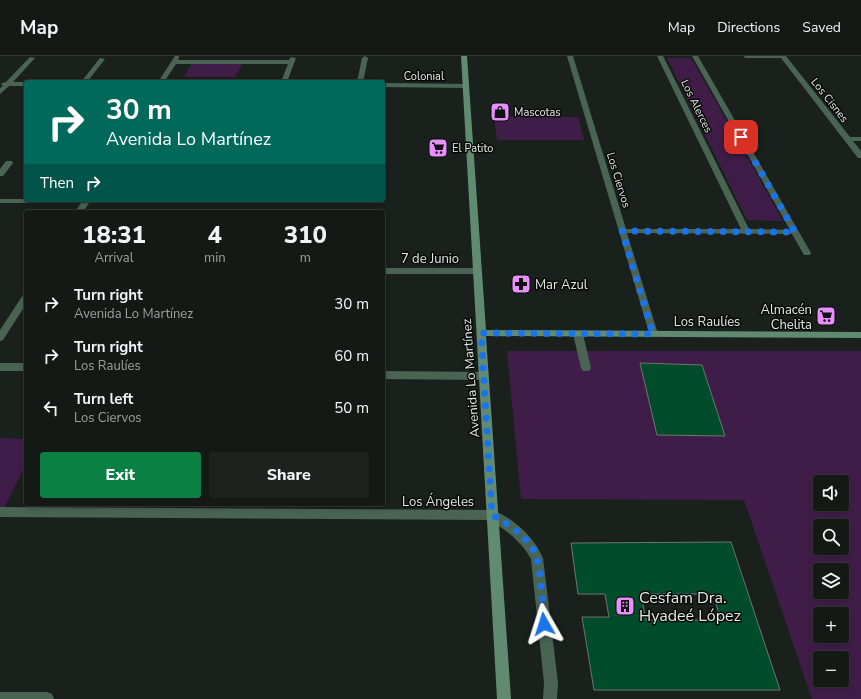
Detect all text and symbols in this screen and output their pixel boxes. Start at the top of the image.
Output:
text: Map [20,15,58,41]
text: Map [668,18,695,37]
text: Directions [717,18,780,37]
text: Saved [802,18,841,37]
street label: Colonial [404,69,445,84]
street label: Los Cisnes [807,75,852,126]
street label: Los Alerces [677,77,716,135]
text: 30 m [106,91,172,129]
icon: right [40,96,92,148]
shop icon: Mascotas [489,101,511,123]
place label: Mascotas [514,105,561,120]
pin [724,120,758,154]
icon: arrive [730,126,752,148]
text: Avenida Lo Martínez [106,127,271,151]
supermarket icon: El Patito [427,137,449,159]
place label: El Patito [452,141,493,156]
street label: Los Ciervos [603,151,634,210]
icon: right [82,172,104,194]
text: Then [40,173,74,193]
text: 18:31 [82,219,146,251]
text: 4 [208,219,222,251]
text: 310 [284,219,327,251]
text: Arrival [94,249,134,267]
text: min [204,249,226,267]
text: m [300,249,311,267]
street label: 7 de Junio [401,250,459,268]
pharmacy icon: Mar Azul [510,273,532,295]
place label: Mar Azul [535,276,588,294]
text: Turn right [74,285,143,305]
icon: right [40,293,62,315]
text: 30 m [334,294,369,314]
place label: Almacén Chelita [760,301,812,334]
text: Avenida Lo Martínez [74,305,193,323]
supermarket icon: Almacén Chelita [815,305,837,327]
street label: Los Raulíes [674,313,740,331]
street label: Avenida Lo Martínez [458,318,484,438]
text: Turn right [74,337,143,357]
icon: right [40,345,62,367]
text: 60 m [334,346,369,366]
text: Los Raulíes [74,357,141,375]
text: Turn left [74,389,133,409]
icon: left [40,397,62,419]
text: 50 m [334,398,369,418]
text: Los Ciervos [74,409,142,427]
button: Exit [40,452,201,498]
button: Share [209,452,369,498]
map controls [813,475,849,687]
button: sound [813,475,849,511]
street label: Los Ángeles [402,492,474,511]
button: search [813,519,849,555]
button: layers [813,563,849,599]
place label: Cesfam Dra. Hyadeé López [639,587,741,627]
building icon: Cesfam Dra. Hyadeé López [614,595,636,617]
position arrow [523,603,565,645]
button: + [813,607,849,643]
button: − [813,651,849,687]

